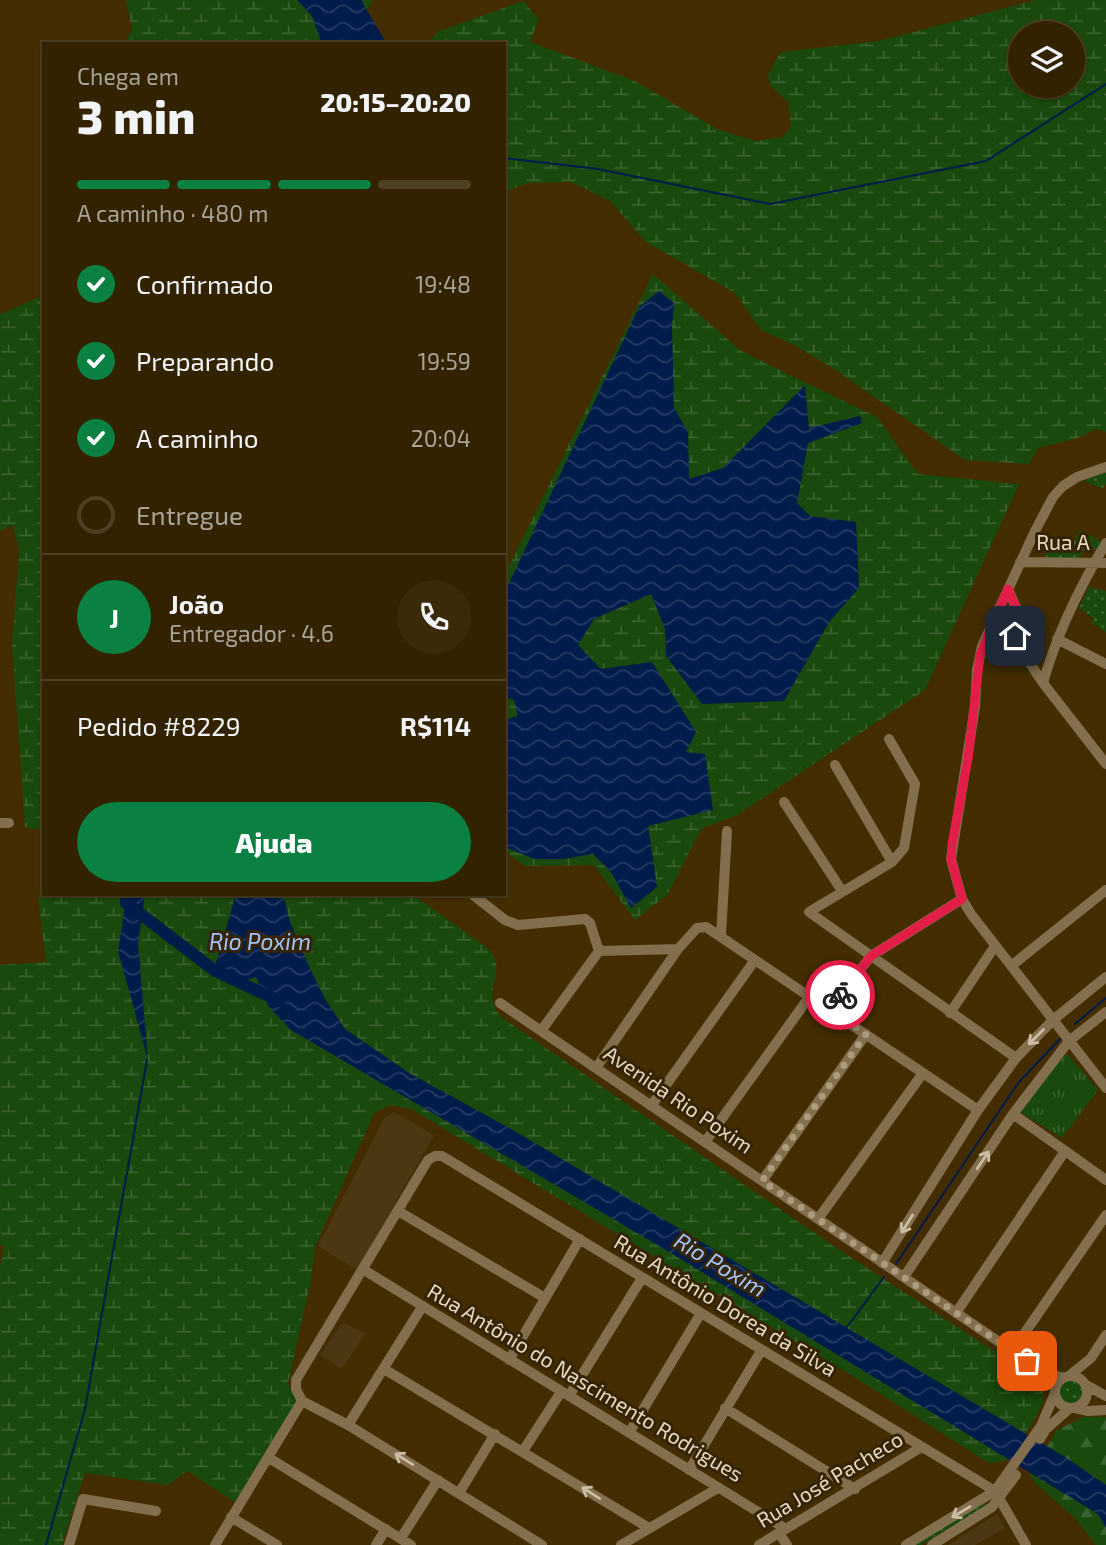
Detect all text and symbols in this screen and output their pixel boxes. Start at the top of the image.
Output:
map controls [1008,21,1085,98]
button: layers [1008,21,1085,98]
text: Chega em [77,62,179,90]
text: 20:15–20:20 [320,86,471,117]
text: 3 min [77,88,195,143]
text: A caminho · 480 m [77,199,268,227]
icon: check [77,265,115,303]
text: Confirmado [136,268,274,299]
text: 19:48 [415,270,471,298]
icon: check [77,342,115,380]
text: Preparando [136,345,274,376]
text: 19:59 [418,347,471,375]
icon: check [77,419,115,457]
text: A caminho [136,422,259,453]
text: 20:04 [411,424,471,452]
text: Entregue [136,499,243,530]
street label: Rua A [1036,529,1090,554]
button: phone [397,580,471,654]
text: João [169,588,224,619]
text: J [109,602,119,633]
pin [985,606,1045,666]
icon: home [996,617,1034,655]
text: Entregador · 4.6 [169,619,334,647]
text: Pedido #8229 [77,710,241,741]
text: R$114 [400,710,471,741]
button: Ajuda [77,802,471,882]
water label: Rio Poxim [209,927,311,955]
courier [805,960,875,1030]
icon: bike [821,976,859,1014]
one-way arrow [1027,1029,1044,1046]
street label: Avenida Rio Poxim [600,1040,758,1158]
one-way arrow [976,1150,990,1170]
one-way arrow [899,1214,913,1234]
water label: Rio Poxim [670,1226,771,1302]
street label: Rua Antônio Dorea da Silva [610,1228,841,1381]
street label: Rua Antônio do Nascimento Rodrigues [424,1277,748,1486]
pin [997,1331,1057,1391]
icon: bag [1008,1342,1046,1380]
street label: Rua José Pacheco [752,1425,907,1532]
one-way arrow [394,1451,414,1465]
one-way arrow [581,1485,601,1499]
one-way arrow [952,1505,972,1519]

